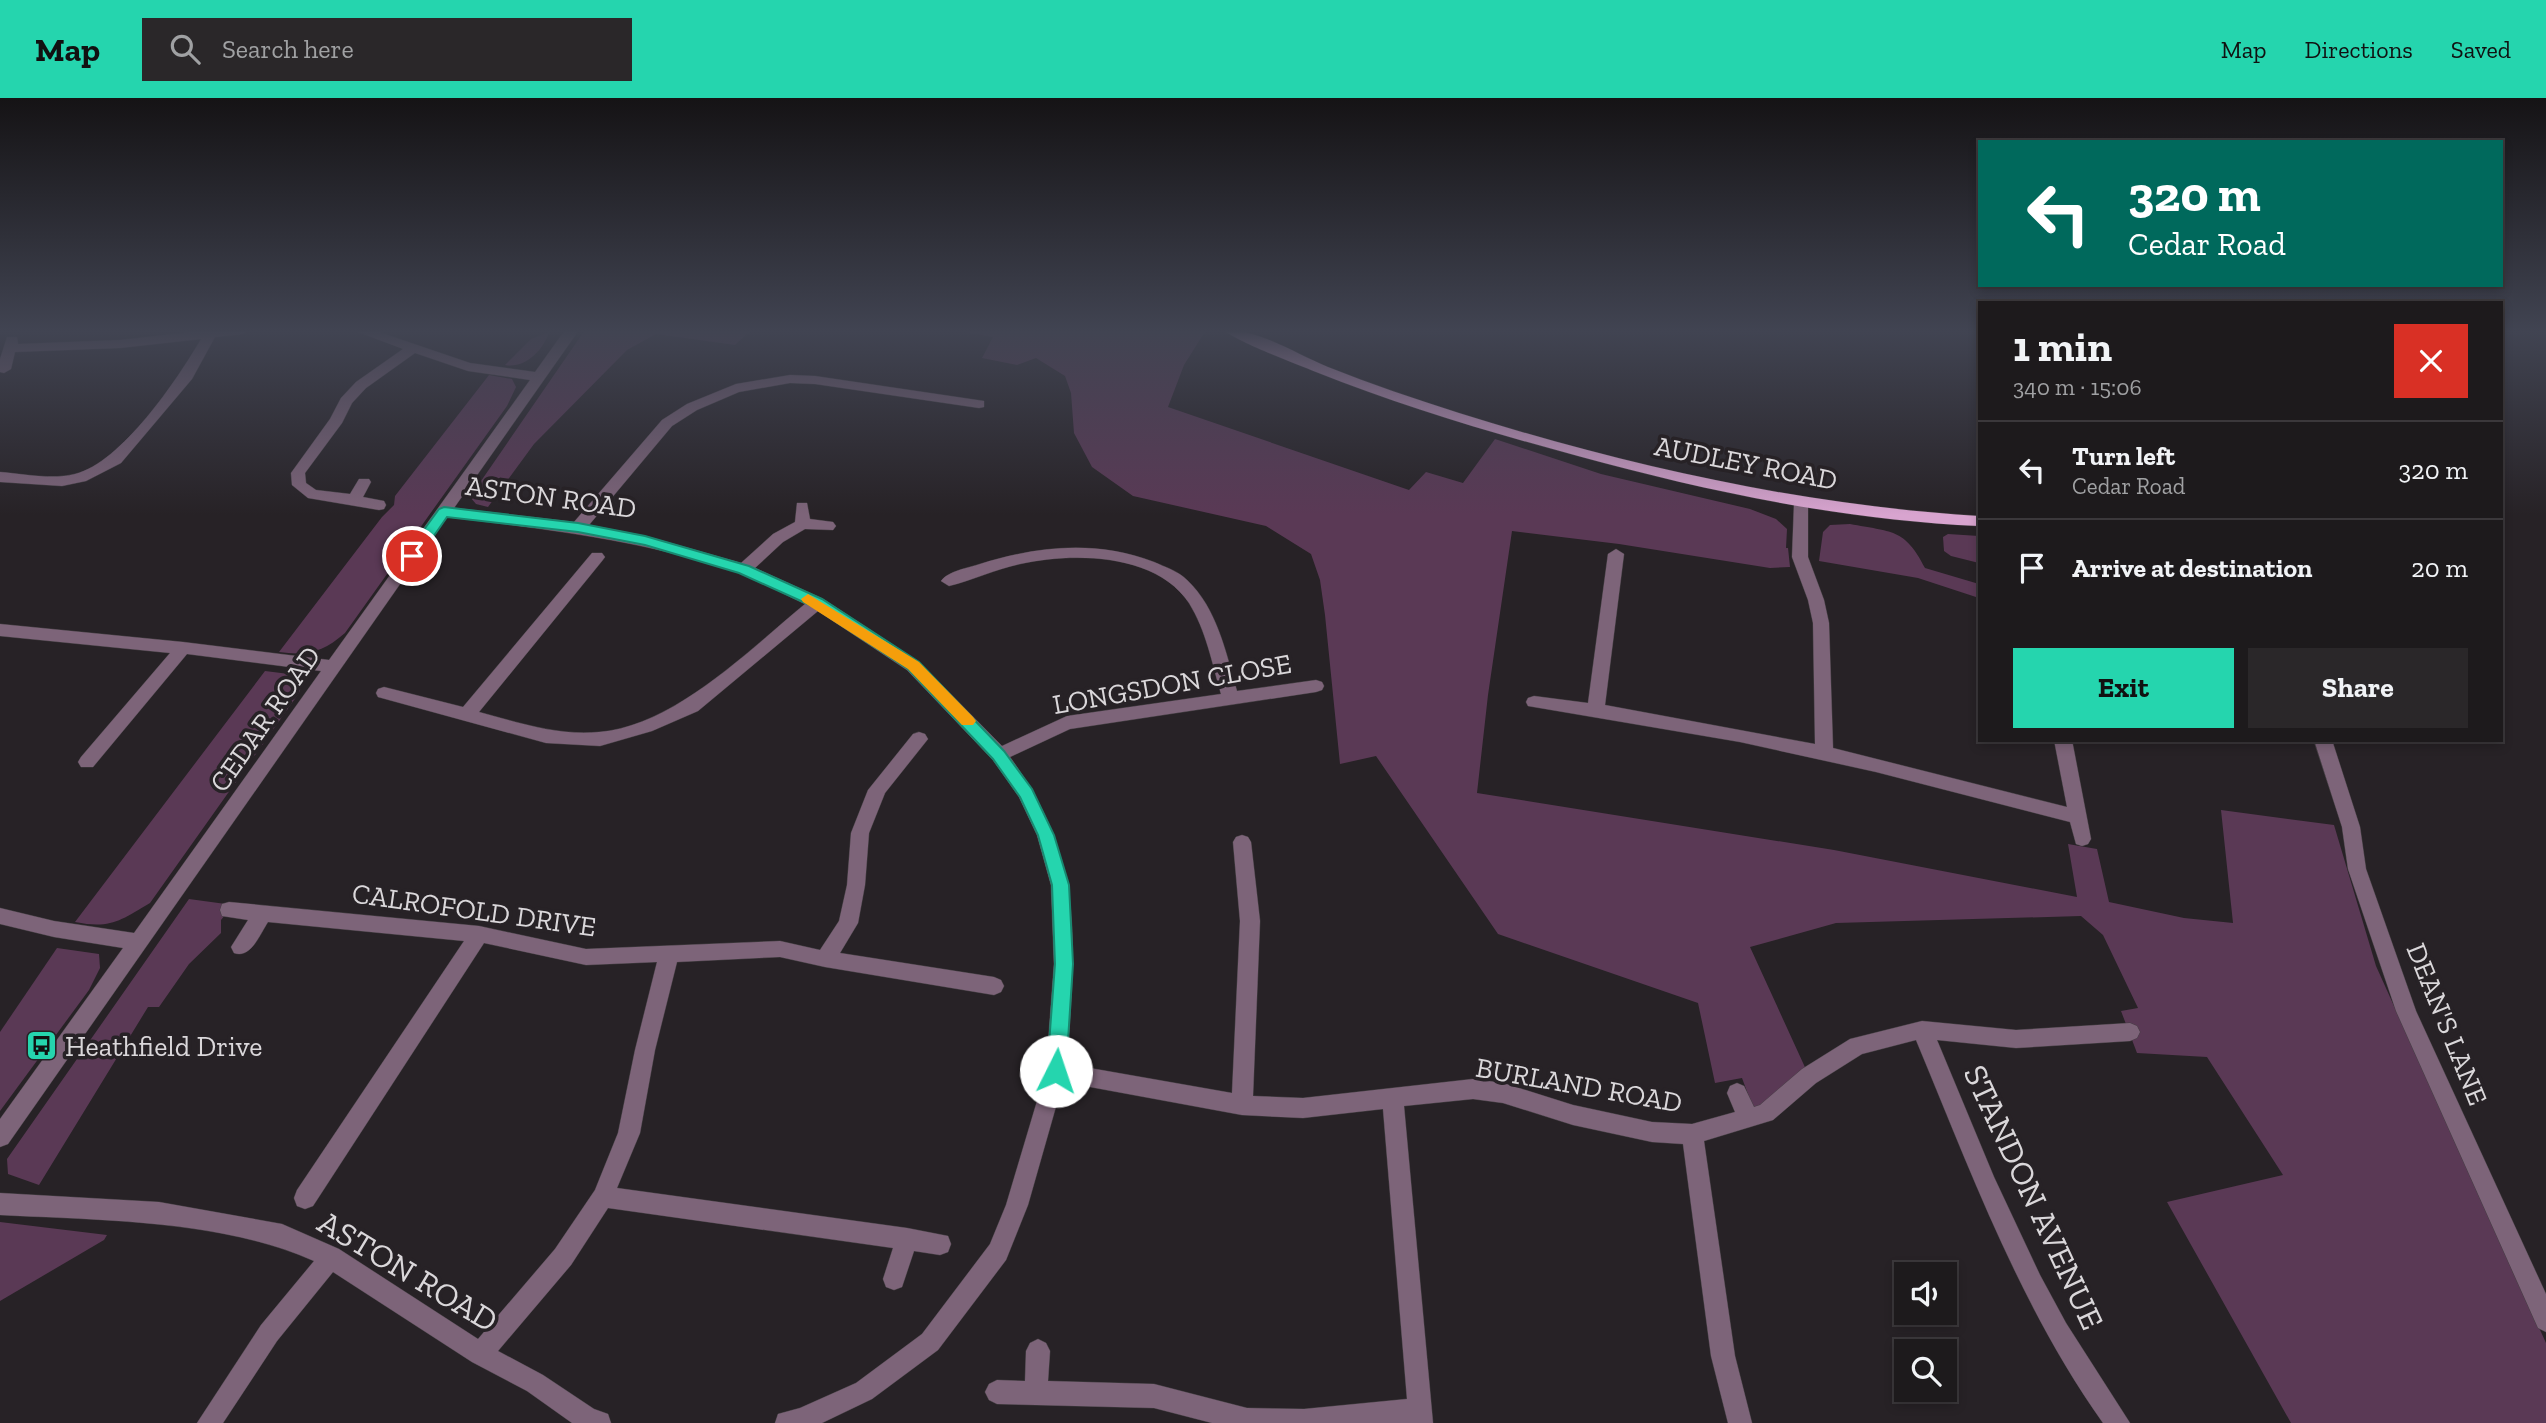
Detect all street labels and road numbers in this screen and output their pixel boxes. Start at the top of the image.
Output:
street label: AUDLEY ROAD [1652,429,1840,497]
street label: ASTON ROAD [464,469,638,525]
street label: CEDAR ROAD [203,640,327,798]
street label: LONGSDON CLOSE [1050,647,1294,721]
street label: CALROFOLD DRIVE [350,877,598,943]
street label: DEAN'S LANE [2400,938,2494,1110]
street label: BURLAND ROAD [1473,1051,1685,1119]
street label: STANDON AVENUE [1956,1059,2112,1335]
street label: ASTON ROAD [311,1202,505,1340]

